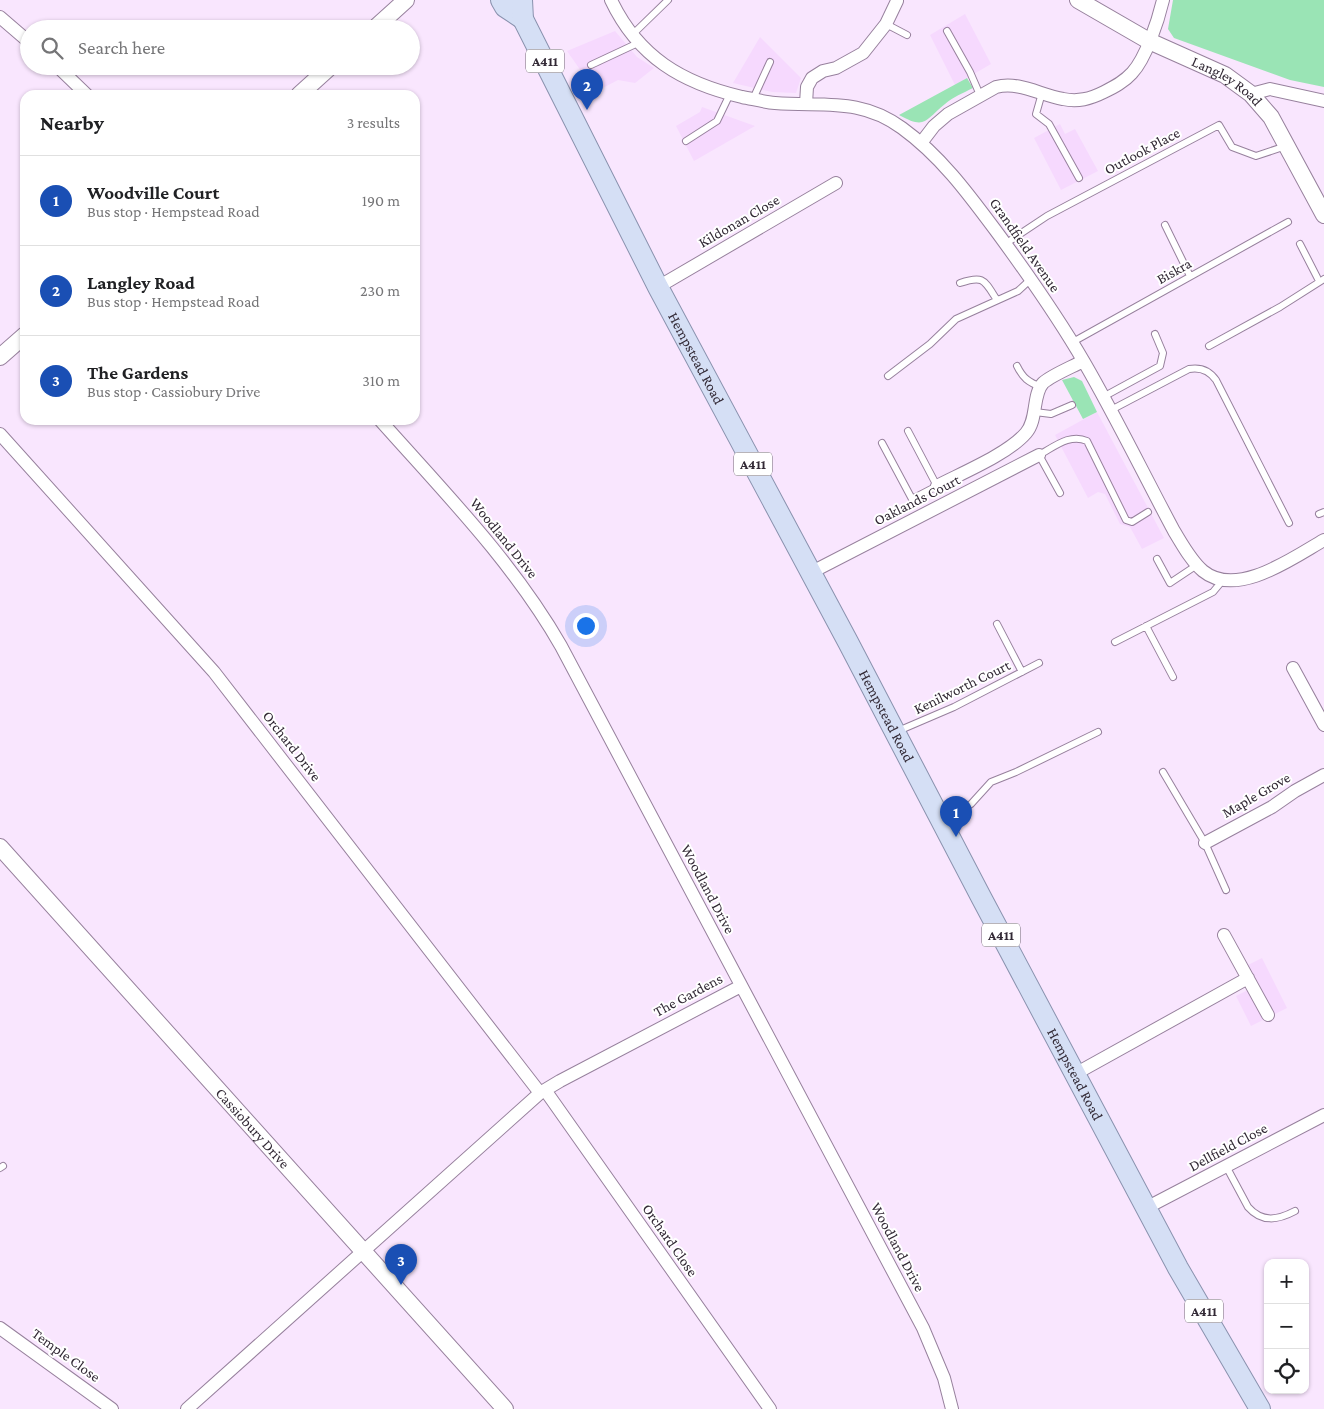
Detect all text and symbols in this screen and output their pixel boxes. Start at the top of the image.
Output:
search box [20,20,420,75]
icon: search [38,34,66,62]
text: Search here [78,37,165,58]
road number: A411 [526,49,564,72]
street label: Langley Road [1189,53,1265,109]
pin: 2 [571,69,603,110]
text: Nearby [40,111,104,135]
text: 3 results [347,114,400,131]
street label: Outlook Place [1102,124,1183,178]
text: Woodville Court [87,182,219,203]
street label: Kildonan Close [696,191,782,251]
text: 1 [53,192,59,209]
text: 190 m [362,192,400,209]
street label: Grandfield Avenue [987,195,1064,295]
text: Bus stop · Hempstead Road [87,203,260,220]
street label: Biskra [1154,255,1194,287]
text: Langley Road [87,272,195,293]
text: 2 [52,282,60,299]
text: 230 m [360,282,400,299]
text: Bus stop · Hempstead Road [87,293,260,310]
street label: Hempstead Road [665,310,727,407]
text: The Gardens [87,362,188,383]
text: 3 [52,372,60,389]
text: 310 m [362,372,400,389]
text: Bus stop · Cassiobury Drive [87,383,260,400]
road number: A411 [734,452,772,476]
street label: Oaklands Court [871,471,963,529]
street label: Woodland Drive [467,495,541,581]
your location [573,613,599,639]
street label: Kenilworth Court [911,656,1014,717]
street label: Hempstead Road [856,667,917,765]
street label: Orchard Drive [260,708,325,785]
street label: Maple Grove [1219,769,1294,822]
pin: 1 [940,796,972,837]
street label: Woodland Drive [678,842,738,936]
road number: A411 [982,924,1020,946]
street label: The Gardens [651,970,725,1020]
street label: Hempstead Road [1044,1025,1106,1123]
street label: Cassiobury Drive [212,1085,293,1172]
street label: Dellfield Close [1186,1119,1270,1174]
street label: Woodland Drive [868,1200,928,1294]
street label: Orchard Close [639,1201,701,1280]
pin: 3 [385,1244,417,1285]
map controls [1264,1259,1309,1394]
button: + [1264,1259,1309,1304]
road number: A411 [1185,1300,1223,1322]
button: − [1264,1304,1309,1349]
street label: Temple Close [28,1325,103,1386]
button: locate [1264,1349,1309,1394]

